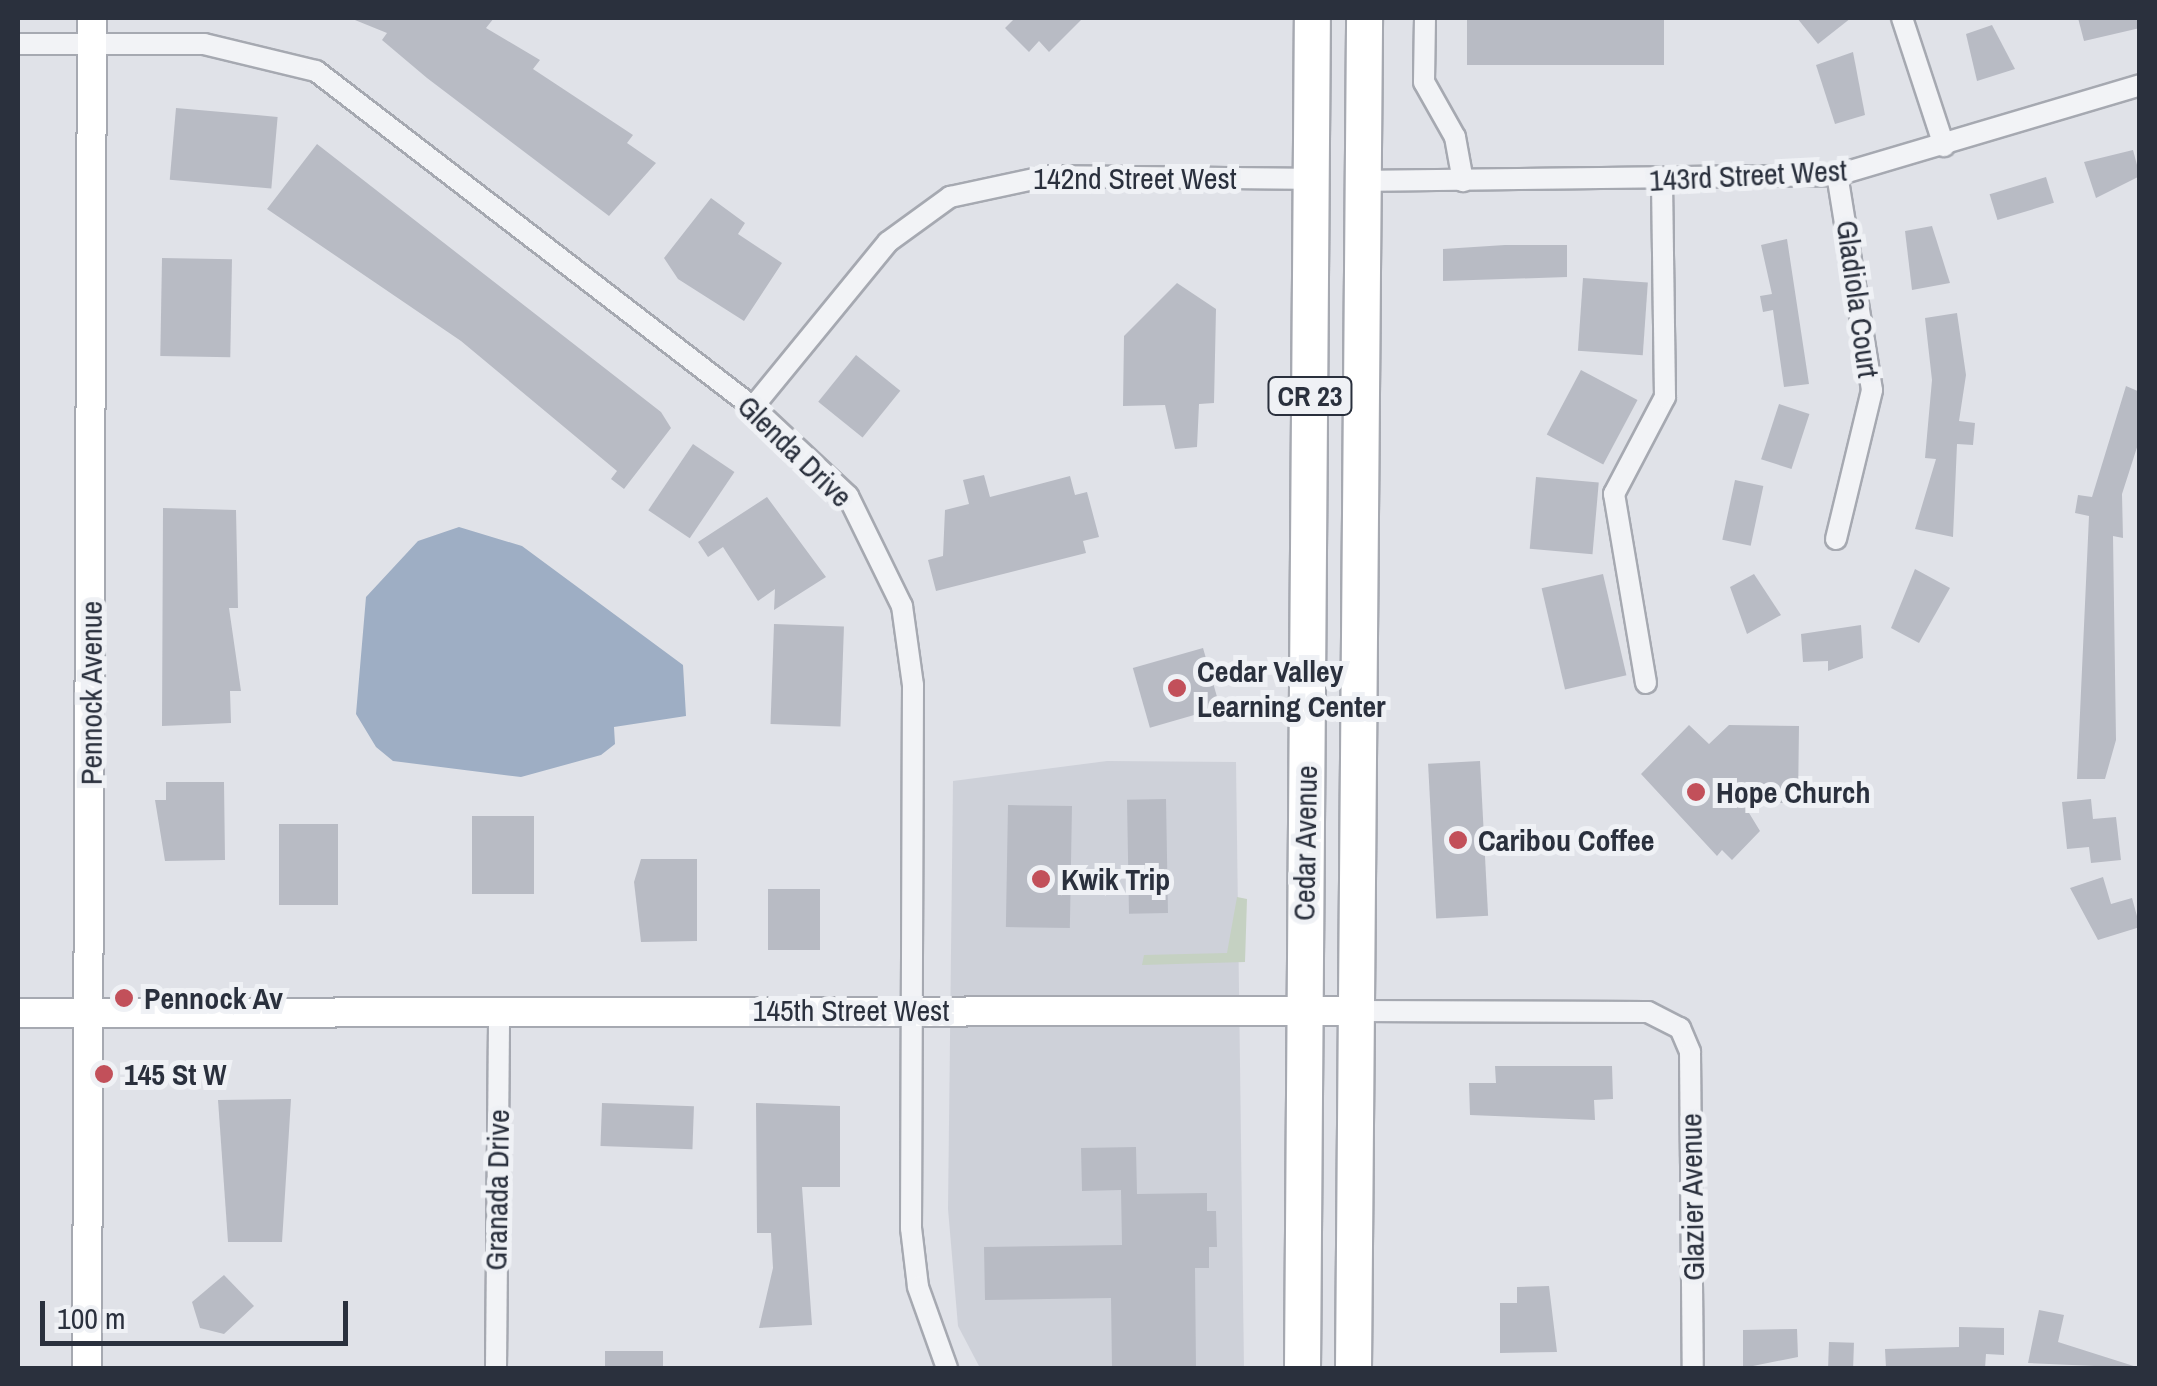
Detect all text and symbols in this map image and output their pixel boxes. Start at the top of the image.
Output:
street label: 143rd Street West [1648,152,1848,198]
street label: 142nd Street West [1033,160,1237,196]
street label: Gladiola Court [1829,218,1887,380]
road number: CR 23 [1265,373,1355,419]
street label: Glenda Drive [730,388,860,514]
street label: Pennock Avenue [73,600,109,786]
place label: Cedar Valley Learning Center [1197,653,1386,724]
marker: Cedar Valley Learning Center [1166,677,1188,699]
street label: Cedar Avenue [1286,764,1324,922]
place label: Hope Church [1716,774,1870,810]
marker: Hope Church [1685,781,1707,803]
place label: Caribou Coffee [1478,822,1654,858]
marker: Caribou Coffee [1447,829,1469,851]
place label: Kwik Trip [1061,861,1170,897]
marker: Kwik Trip [1030,868,1052,890]
place label: Pennock Av [144,980,284,1016]
marker: Pennock Av [113,987,135,1009]
street label: 145th Street West [753,992,949,1028]
place label: 145 St W [124,1056,227,1092]
marker: 145 St W [93,1063,115,1085]
street label: Granada Drive [478,1109,516,1271]
street label: Glazier Avenue [1673,1112,1711,1282]
scale bar [45,1281,352,1343]
text: 100 m [57,1298,125,1338]

